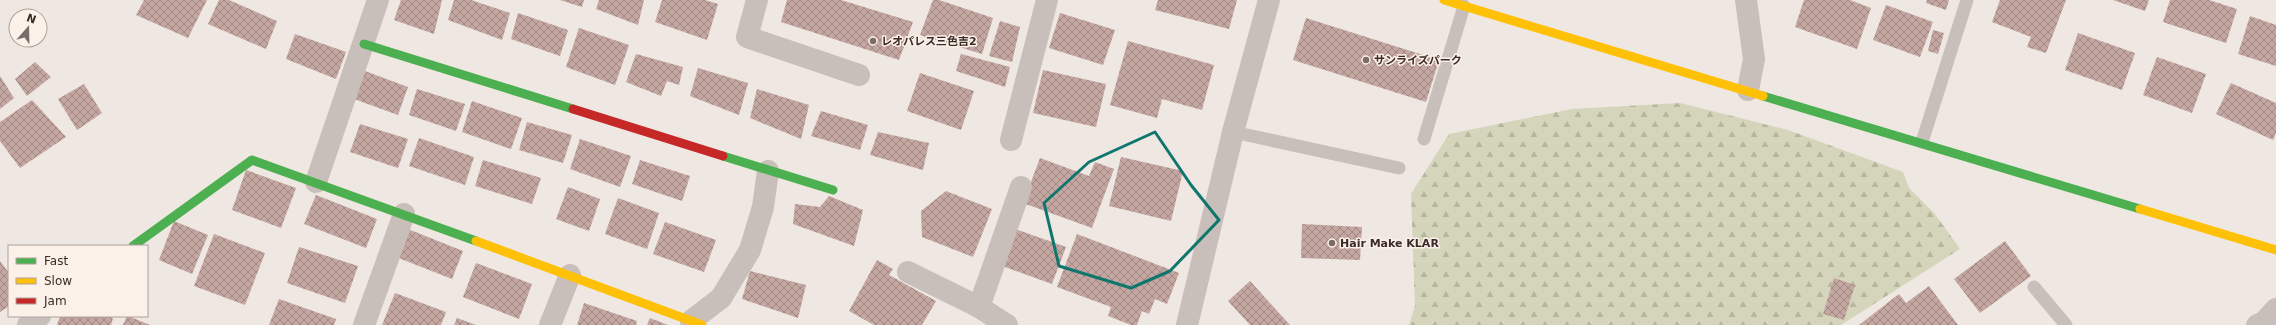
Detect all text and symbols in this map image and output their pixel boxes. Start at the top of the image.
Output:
north arrow [8,8,48,48]
text: N [25,11,38,27]
place label: レオパレス三色吉2 [881,35,977,48]
marker: レオパレス三色吉2 [868,36,878,46]
place label: サンライズパーク [1374,54,1462,67]
marker: サンライズパーク [1361,55,1371,65]
place label: Hair Make KLAR [1340,237,1439,250]
marker: Hair Make KLAR [1327,238,1337,248]
legend [8,245,148,317]
text: Fast [44,254,68,268]
text: Slow [44,274,72,288]
text: Jam [43,294,67,308]

